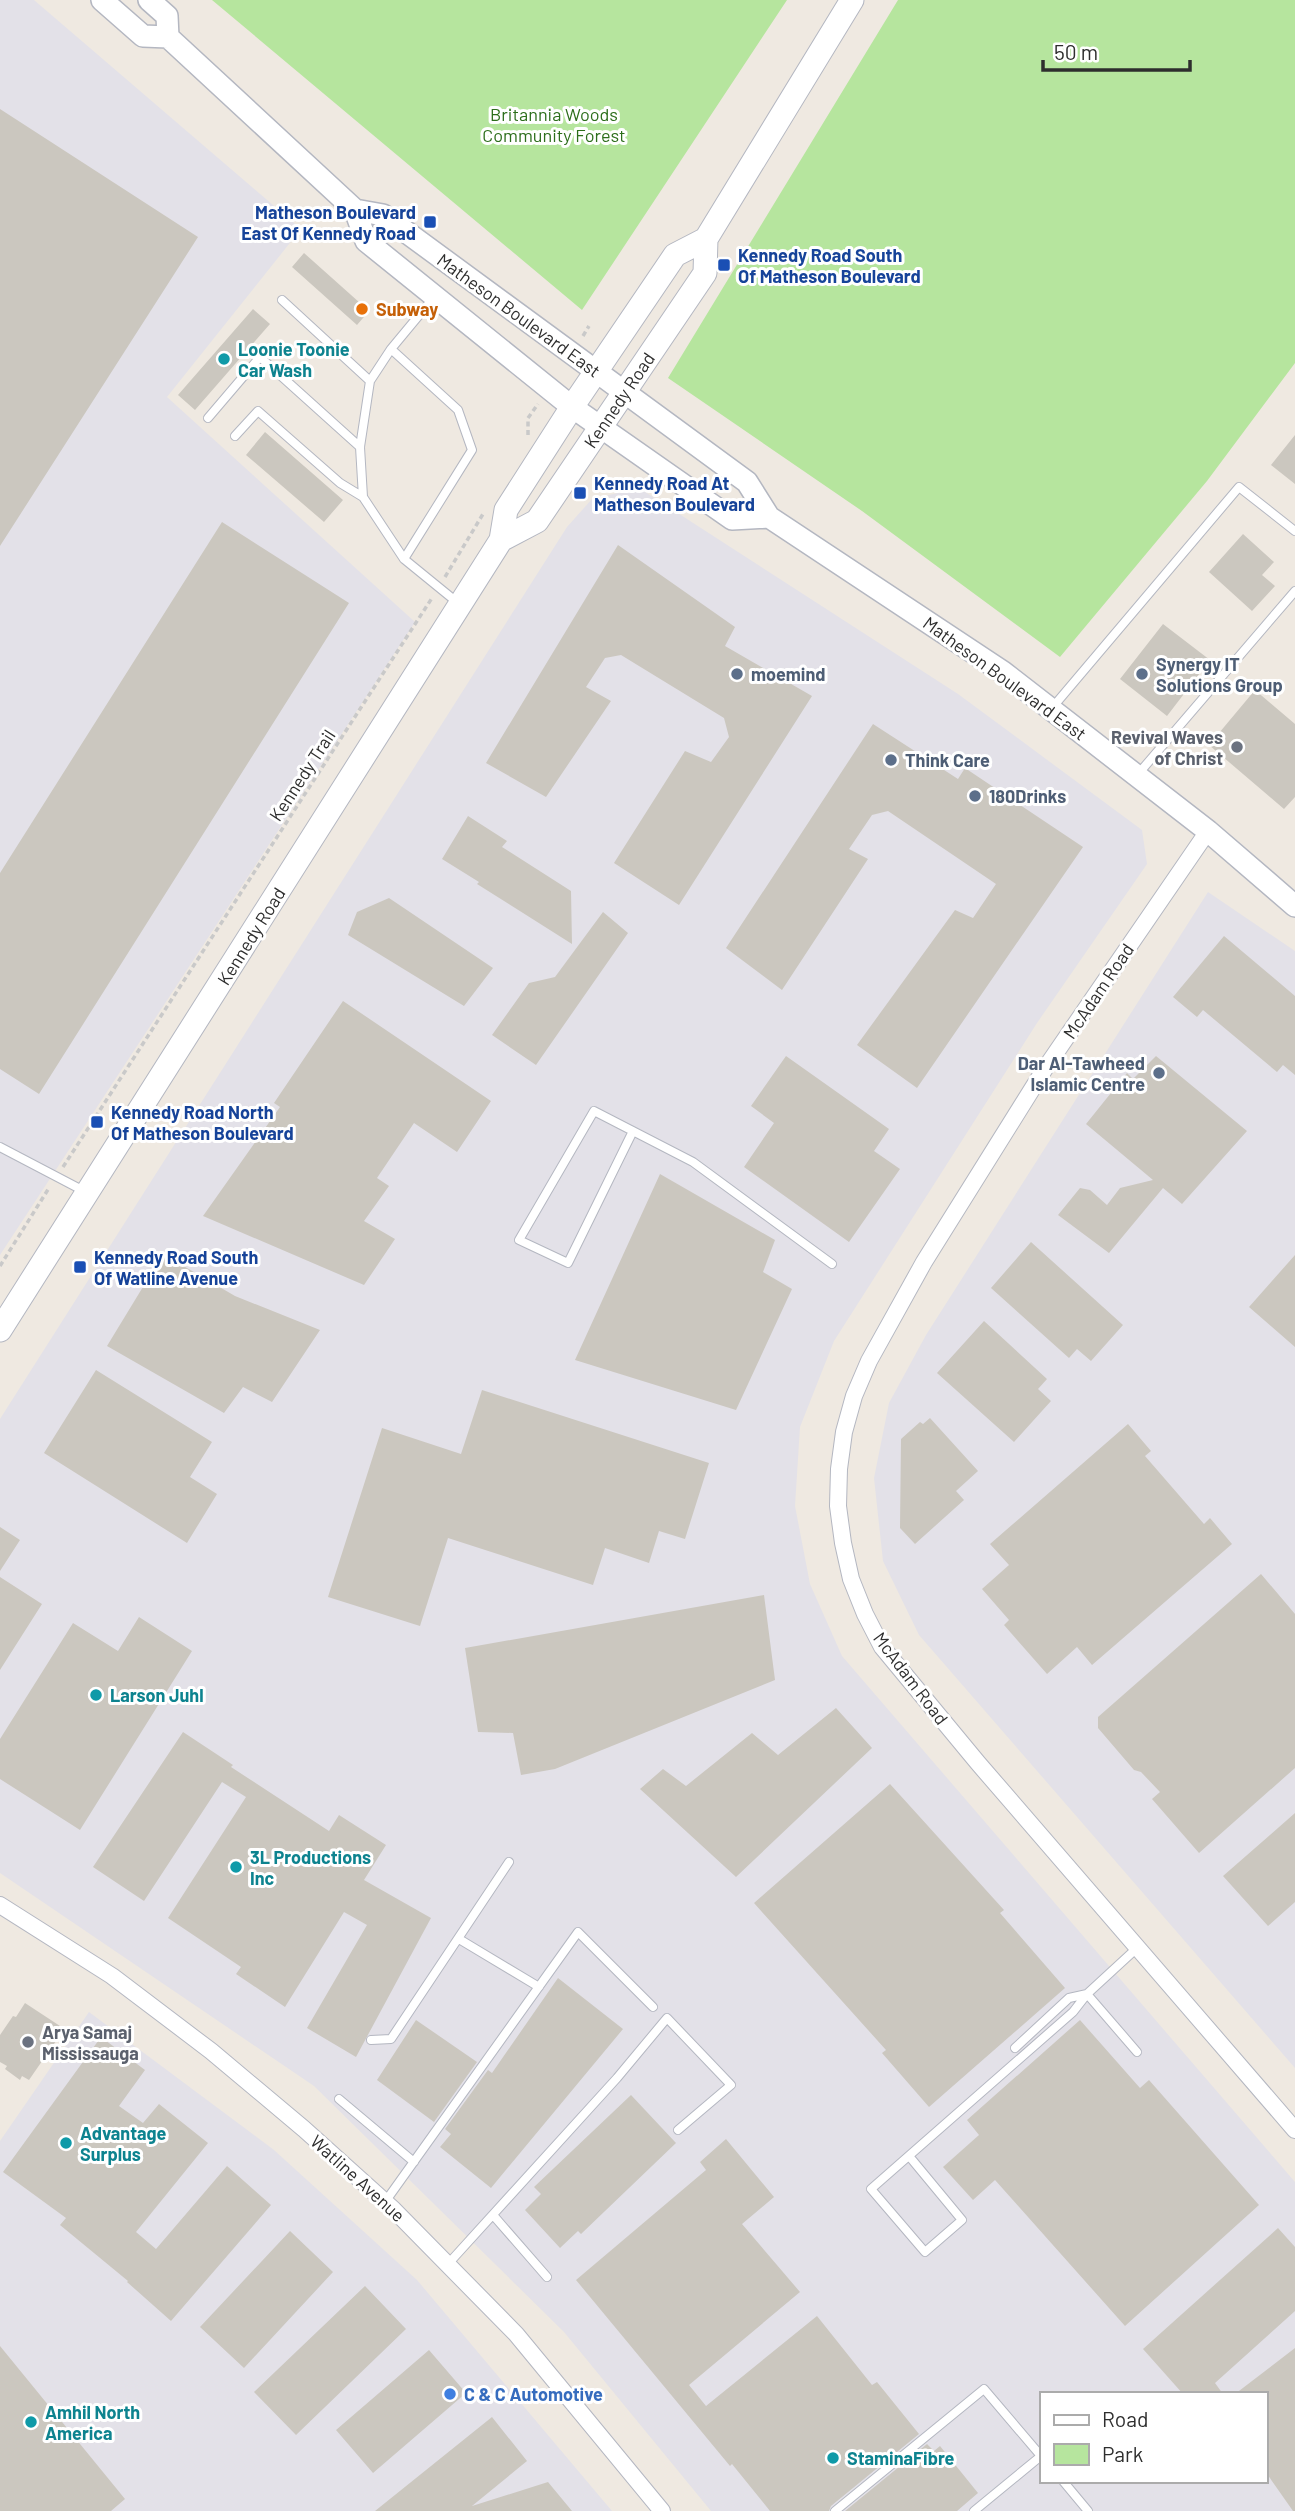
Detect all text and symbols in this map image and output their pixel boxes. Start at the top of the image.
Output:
scale bar [1043,28,1190,72]
text: 50 m [1054,39,1098,64]
park label: Britannia Woods Community Forest [482,103,626,146]
place label: Matheson Boulevard East Of Kennedy Road [241,201,416,244]
marker: Matheson Boulevard East Of Kennedy Road [422,214,438,230]
place label: Kennedy Road South Of Matheson Boulevard [738,244,921,287]
street label: Matheson Boulevard East [433,248,605,382]
marker: Kennedy Road South Of Matheson Boulevard [716,257,732,273]
place label: Subway [376,298,438,320]
marker: Subway [354,301,370,317]
place label: Loonie Toonie Car Wash [238,338,350,381]
street label: Kennedy Road [579,348,659,452]
marker: Loonie Toonie Car Wash [216,351,232,367]
place label: Kennedy Road At Matheson Boulevard [594,472,755,515]
marker: Kennedy Road At Matheson Boulevard [572,485,588,501]
street label: Matheson Boulevard East [919,611,1091,745]
place label: Synergy IT Solutions Group [1156,653,1283,696]
place label: moemind [751,663,825,685]
marker: moemind [729,666,745,682]
marker: Synergy IT Solutions Group [1134,666,1150,682]
street label: Kennedy Trail [264,725,340,825]
place label: Revival Waves of Christ [1111,726,1223,769]
marker: Revival Waves of Christ [1229,739,1245,755]
place label: Think Care [905,749,990,771]
marker: Think Care [883,752,899,768]
place label: 180Drinks [989,785,1066,807]
marker: 180Drinks [967,788,983,804]
street label: Kennedy Road [212,883,290,989]
street label: McAdam Road [1058,939,1138,1043]
place label: Dar Al-Tawheed Islamic Centre [1018,1052,1145,1095]
marker: Dar Al-Tawheed Islamic Centre [1151,1065,1167,1081]
place label: Kennedy Road North Of Matheson Boulevard [111,1101,294,1144]
marker: Kennedy Road North Of Matheson Boulevard [89,1114,105,1130]
place label: Kennedy Road South Of Watline Avenue [94,1246,258,1289]
marker: Kennedy Road South Of Watline Avenue [72,1259,88,1275]
street label: McAdam Road [869,1627,953,1729]
place label: Larson Juhl [110,1684,204,1706]
marker: Larson Juhl [88,1687,104,1703]
place label: 3L Productions Inc [250,1846,371,1889]
marker: 3L Productions Inc [228,1859,244,1875]
place label: Arya Samaj Mississauga [42,2021,139,2064]
marker: Arya Samaj Mississauga [20,2034,36,2050]
place label: Advantage Surplus [80,2122,167,2165]
street label: Watline Avenue [306,2130,410,2226]
marker: Advantage Surplus [58,2135,74,2151]
place label: C & C Automotive [464,2383,603,2405]
marker: C & C Automotive [442,2386,458,2402]
legend [1040,2392,1267,2483]
place label: Amhil North America [45,2401,140,2444]
text: Road [1102,2406,1148,2431]
marker: Amhil North America [23,2414,39,2430]
text: Park [1102,2441,1143,2466]
place label: StaminaFibre [847,2447,955,2469]
marker: StaminaFibre [825,2450,841,2466]

